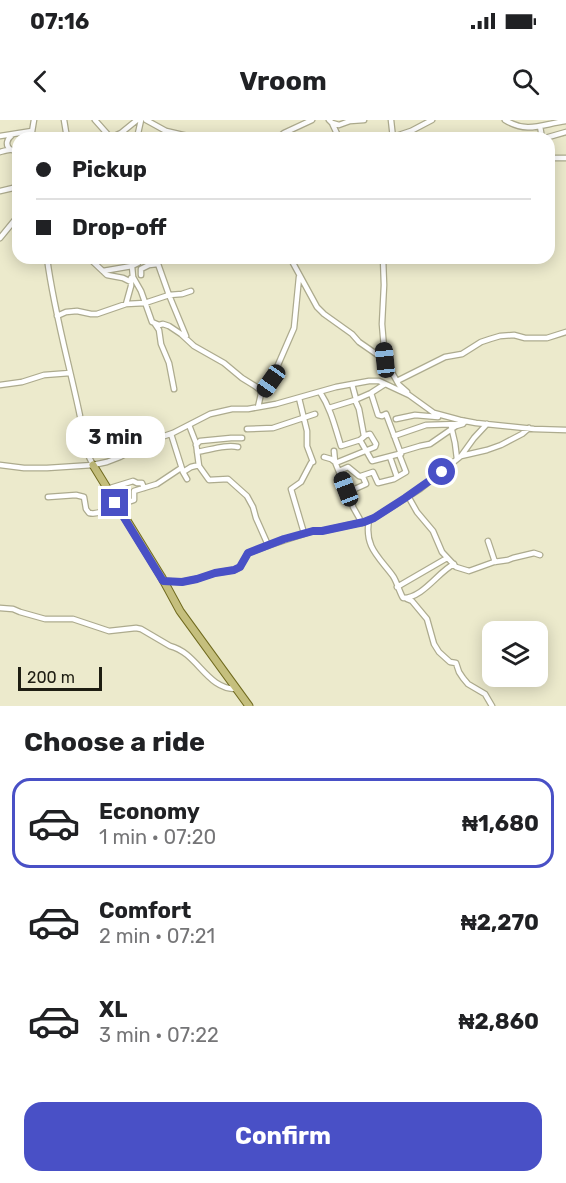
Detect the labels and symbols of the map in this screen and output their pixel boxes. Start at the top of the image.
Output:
car [374,341,396,379]
car [253,361,289,401]
callout: 3 min [66,416,164,458]
route start [428,458,455,485]
car [331,469,361,509]
route end [101,489,128,516]
scale bar [18,664,102,692]

